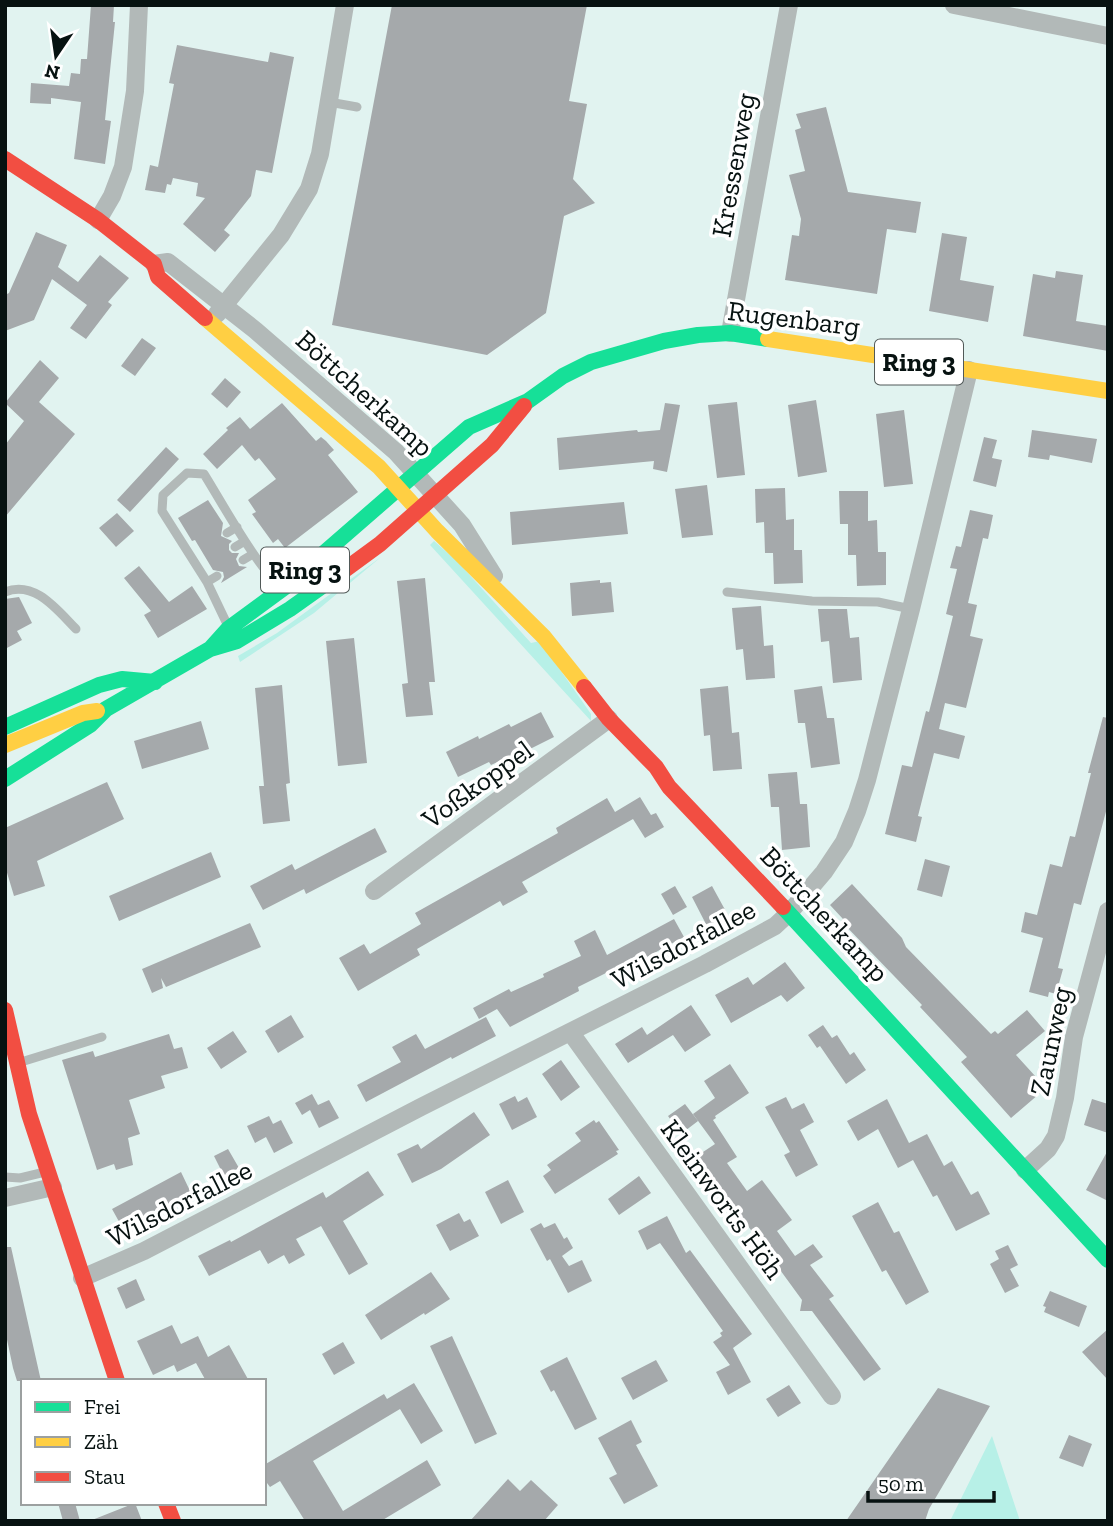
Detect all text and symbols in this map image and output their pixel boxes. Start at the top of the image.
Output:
north arrow [21,21,91,91]
text: N [43,59,62,85]
street label: Kressenweg [705,90,762,240]
street label: Rugenbarg [726,294,862,343]
street label: Böttcherkamp [289,323,440,464]
road number: Ring 3 [875,340,963,384]
road number: Ring 3 [261,548,349,592]
street label: Voßkoppel [415,733,539,836]
street label: Böttcherkamp [754,840,896,989]
street label: Wilsdorfallee [606,893,761,996]
street label: Zaunweg [1023,984,1078,1099]
street label: Kleinworts Höh [654,1113,792,1286]
street label: Wilsdorfallee [101,1153,257,1254]
legend [21,1379,266,1505]
text: Frei [84,1394,120,1419]
text: Zäh [84,1429,118,1454]
scale bar [868,1460,994,1504]
text: Stau [84,1464,125,1489]
text: 50 m [878,1471,924,1496]

